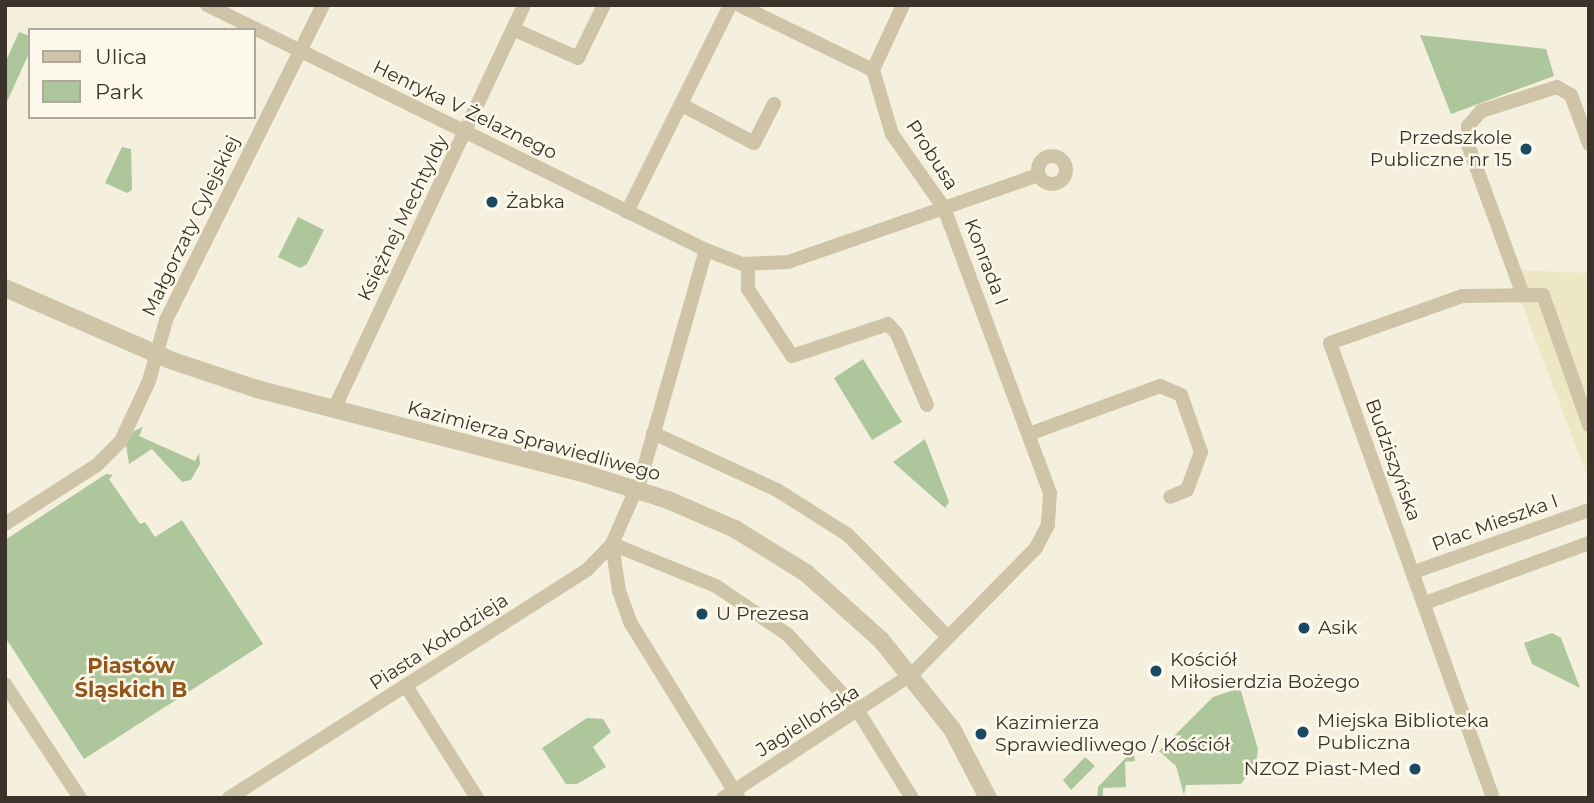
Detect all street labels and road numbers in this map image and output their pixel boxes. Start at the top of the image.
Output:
street label: Henryka V Żelaznego [369,55,561,165]
street label: Probusa [901,116,963,194]
street label: Księżnej Mechtyldy [353,131,453,305]
street label: Małgorzaty Cylejskiej [137,132,245,320]
street label: Konrada I [959,216,1013,308]
street label: Kazimierza Sprawiedliwego [405,396,663,486]
street label: Budziszyńska [1360,396,1426,524]
street label: Plac Mieszka I [1429,490,1561,556]
street label: Piasta Kołodzieja [366,589,512,695]
street label: Jagiellońska [752,680,864,762]

